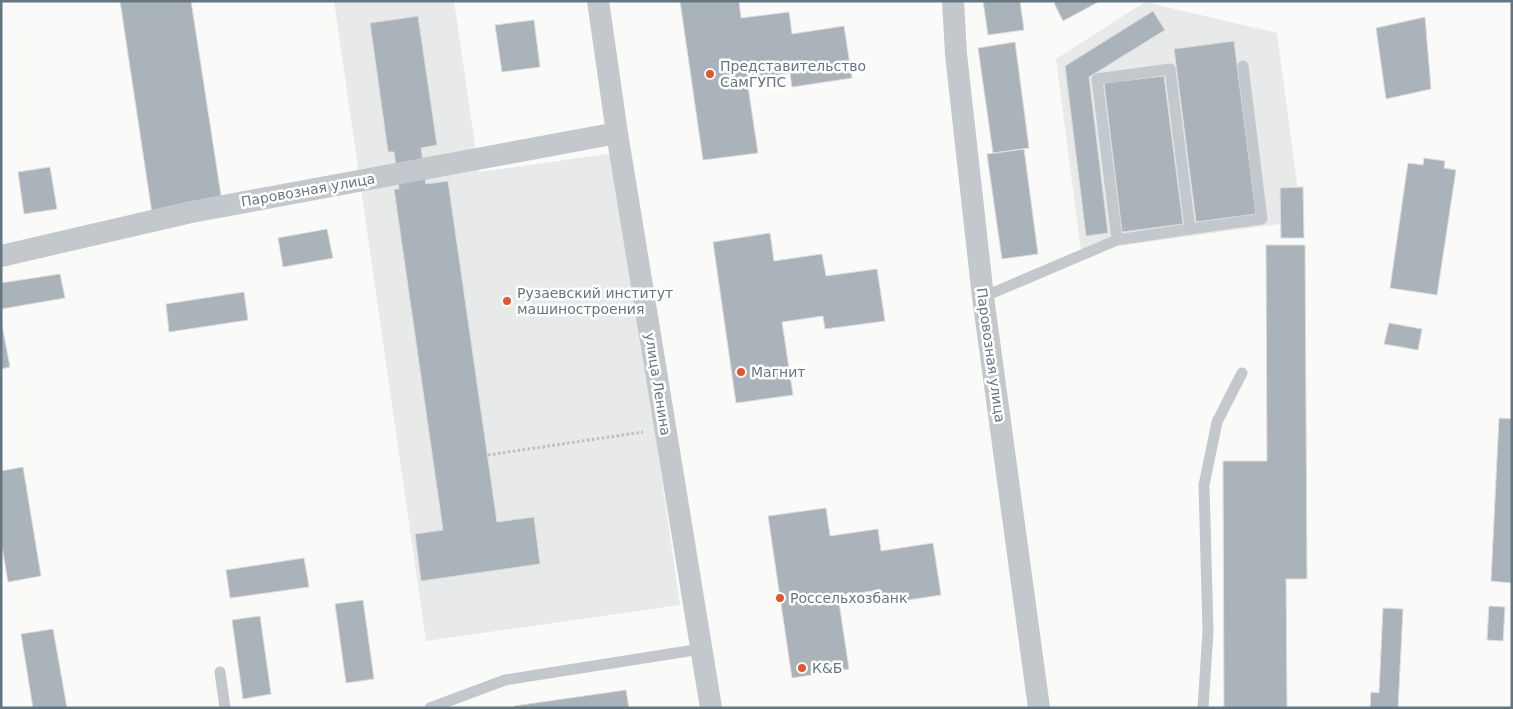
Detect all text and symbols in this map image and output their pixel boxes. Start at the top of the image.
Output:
place label: Представительство СамГУПС [720,58,866,90]
marker: Представительство СамГУПС [704,68,716,80]
street label: Паровозная улица [240,170,376,210]
place label: Рузаевский институт машиностроения [517,285,673,317]
street label: Паровозная улица [974,287,1008,423]
marker: Рузаевский институт машиностроения [501,295,513,307]
street label: улица Ленина [642,331,674,437]
place label: Магнит [751,364,805,380]
marker: Магнит [735,366,747,378]
place label: Россельхозбанк [790,590,907,606]
marker: Россельхозбанк [774,592,786,604]
place label: К&Б [812,660,842,676]
marker: К&Б [796,662,808,674]

